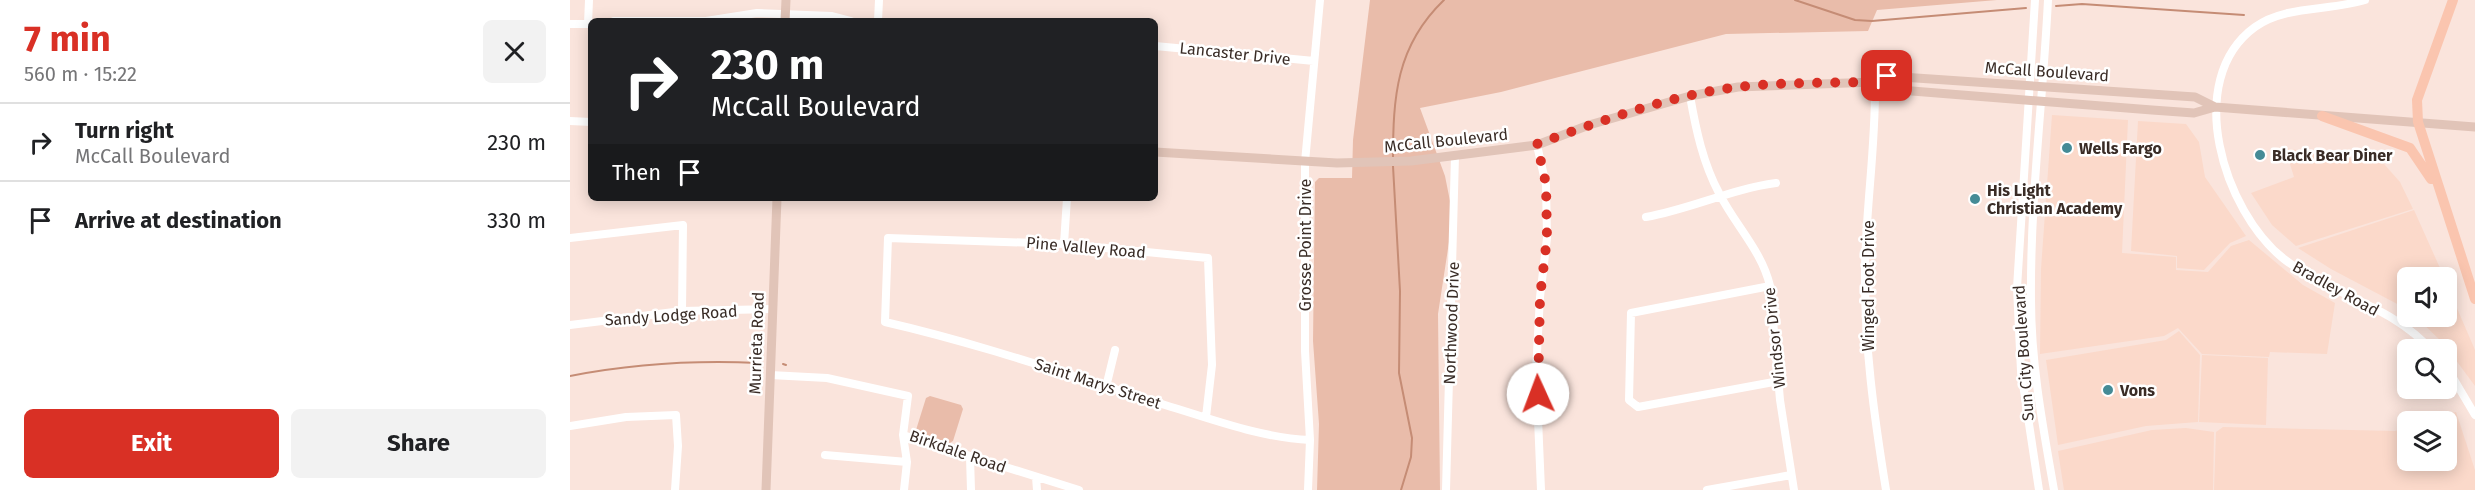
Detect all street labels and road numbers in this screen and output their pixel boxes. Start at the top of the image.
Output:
street label: Lancaster Drive [1178,38,1291,69]
street label: McCall Boulevard [1984,58,2110,85]
street label: McCall Boulevard [1383,125,1509,156]
street label: Grosse Point Drive [1296,179,1315,311]
street label: Winged Foot Drive [1859,220,1878,352]
street label: Pine Valley Road [1025,233,1147,262]
street label: Bradley Road [2289,257,2382,320]
street label: Northwood Drive [1440,261,1463,385]
street label: Sun City Boulevard [2009,284,2038,422]
street label: Windsor Drive [1760,287,1789,389]
street label: Murrieta Road [745,291,768,395]
street label: Sandy Lodge Road [604,301,738,330]
street label: Saint Marys Street [1032,354,1164,413]
street label: Birkdale Road [907,426,1009,477]

